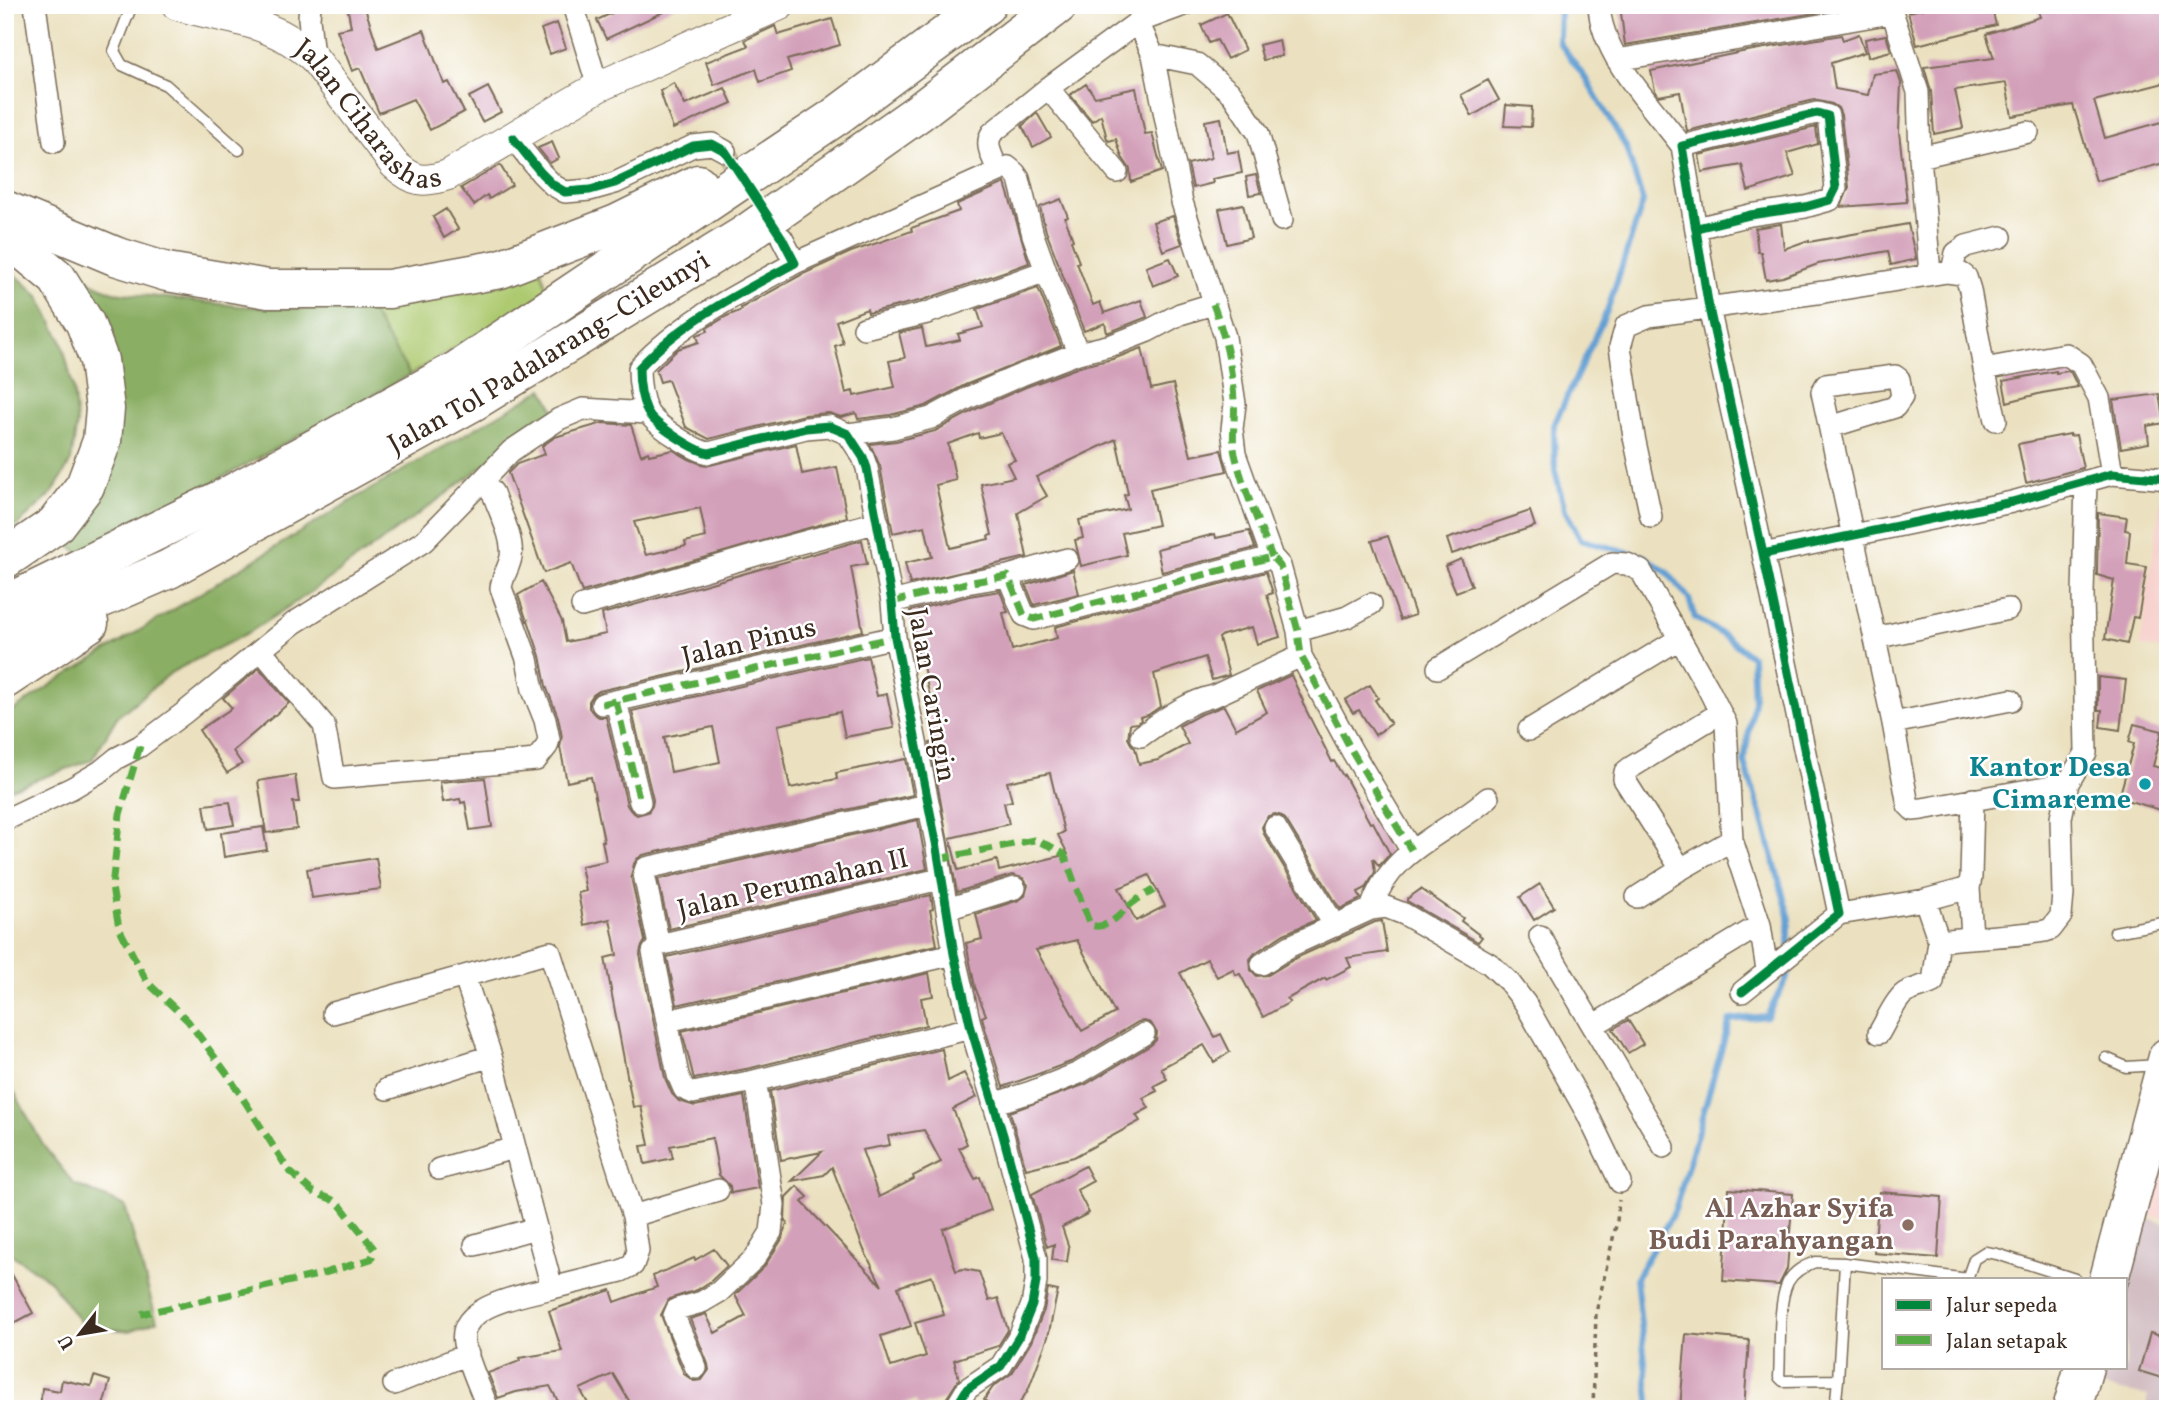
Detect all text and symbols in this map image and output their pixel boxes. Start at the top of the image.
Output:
street label: Jalan Ciharashas [286,29,445,200]
street label: Jalan Tol Padalarang–Cileunyi [381,241,717,464]
street label: Jalan Caringin [896,605,966,785]
street label: Jalan Pinus [678,609,820,677]
place label: Kantor Desa Cimareme [1969,749,2131,820]
marker: Kantor Desa Cimareme [2137,776,2153,792]
street label: Jalan Perumahan II [674,839,912,931]
place label: Al Azhar Syifa Budi Parahyangan [1649,1190,1894,1261]
marker: Al Azhar Syifa Budi Parahyangan [1900,1217,1916,1233]
legend [1882,1278,2128,1368]
text: Jalur sepeda [1946,1292,2058,1321]
north arrow [46,1298,116,1368]
text: Jalan setapak [1946,1328,2068,1357]
text: U [53,1329,82,1354]

